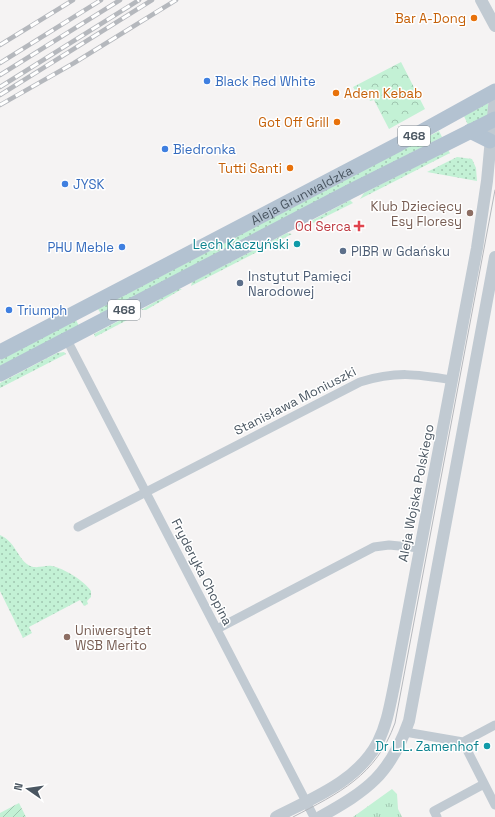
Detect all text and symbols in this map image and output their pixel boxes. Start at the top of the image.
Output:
place label: Bar A-Dong [395,10,466,27]
marker: Bar A-Dong [469,13,479,23]
place label: Black Red White [215,73,316,90]
marker: Black Red White [202,76,212,86]
place label: Adem Kebab [344,85,422,102]
marker: Adem Kebab [331,88,341,98]
place label: Got Off Grill [258,114,329,131]
marker: Got Off Grill [332,117,342,127]
road number: 468 [398,126,430,146]
place label: Biedronka [173,141,236,158]
marker: Biedronka [160,144,170,154]
place label: Tutti Santi [218,160,282,177]
street label: Aleja Grunwaldzka [247,161,356,228]
marker: Tutti Santi [285,163,295,173]
place label: JYSK [73,176,104,193]
marker: JYSK [60,179,70,189]
place label: Klub Dziecięcy Esy Floresy [371,198,462,230]
marker: Klub Dziecięcy Esy Floresy [465,208,475,218]
place label: Od Serca [295,218,352,235]
marker: Od Serca [354,221,364,231]
place label: Lech Kaczyński [193,236,289,253]
place label: PHU Meble [47,239,114,256]
marker: Lech Kaczyński [292,239,302,249]
marker: PHU Meble [117,242,127,252]
place label: PIBR w Gdańsku [351,243,450,260]
marker: PIBR w Gdańsku [338,246,348,256]
place label: Instytut Pamięci Narodowej [248,268,351,300]
marker: Instytut Pamięci Narodowej [235,278,245,288]
road number: 468 [108,300,140,320]
place label: Triumph [17,302,67,319]
marker: Triumph [4,305,14,315]
street label: Stanisława Moniuszki [231,363,359,439]
street label: Aleja Wojska Polskiego [394,423,438,563]
street label: Fryderyka Chopina [168,516,237,629]
place label: Uniwersytet WSB Merito [75,622,152,654]
marker: Uniwersytet WSB Merito [62,632,72,642]
place label: Dr L.L. Zamenhof [375,738,479,755]
marker: Dr L.L. Zamenhof [482,741,492,751]
north arrow [8,769,48,809]
text: N [11,782,26,792]

